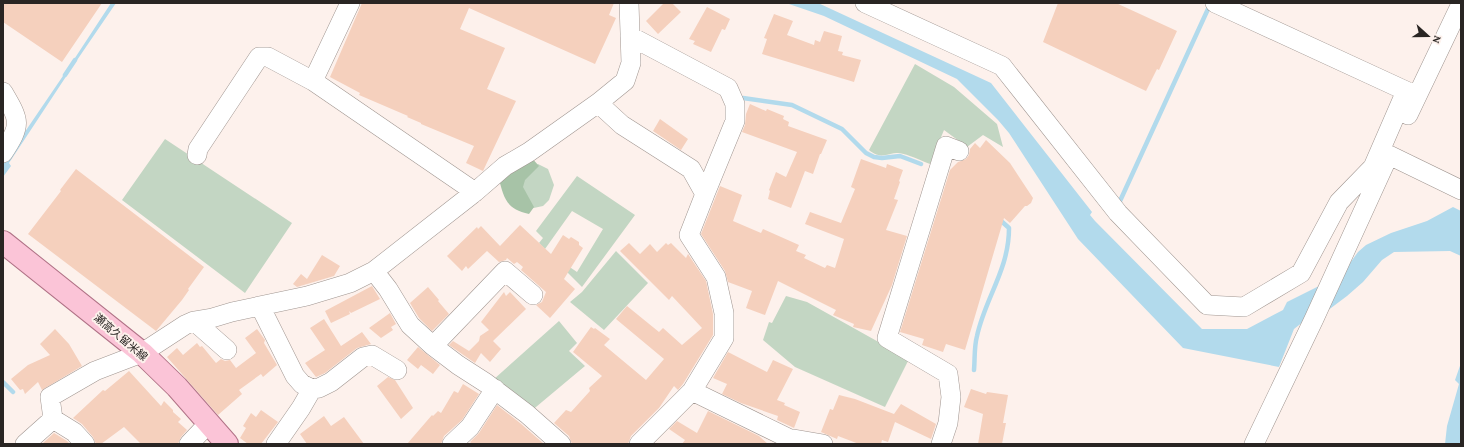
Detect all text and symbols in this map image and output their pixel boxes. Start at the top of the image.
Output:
north arrow [1408,16,1448,56]
text: N [1430,34,1444,46]
street label: 瀬高久留米線 [92,311,150,363]

